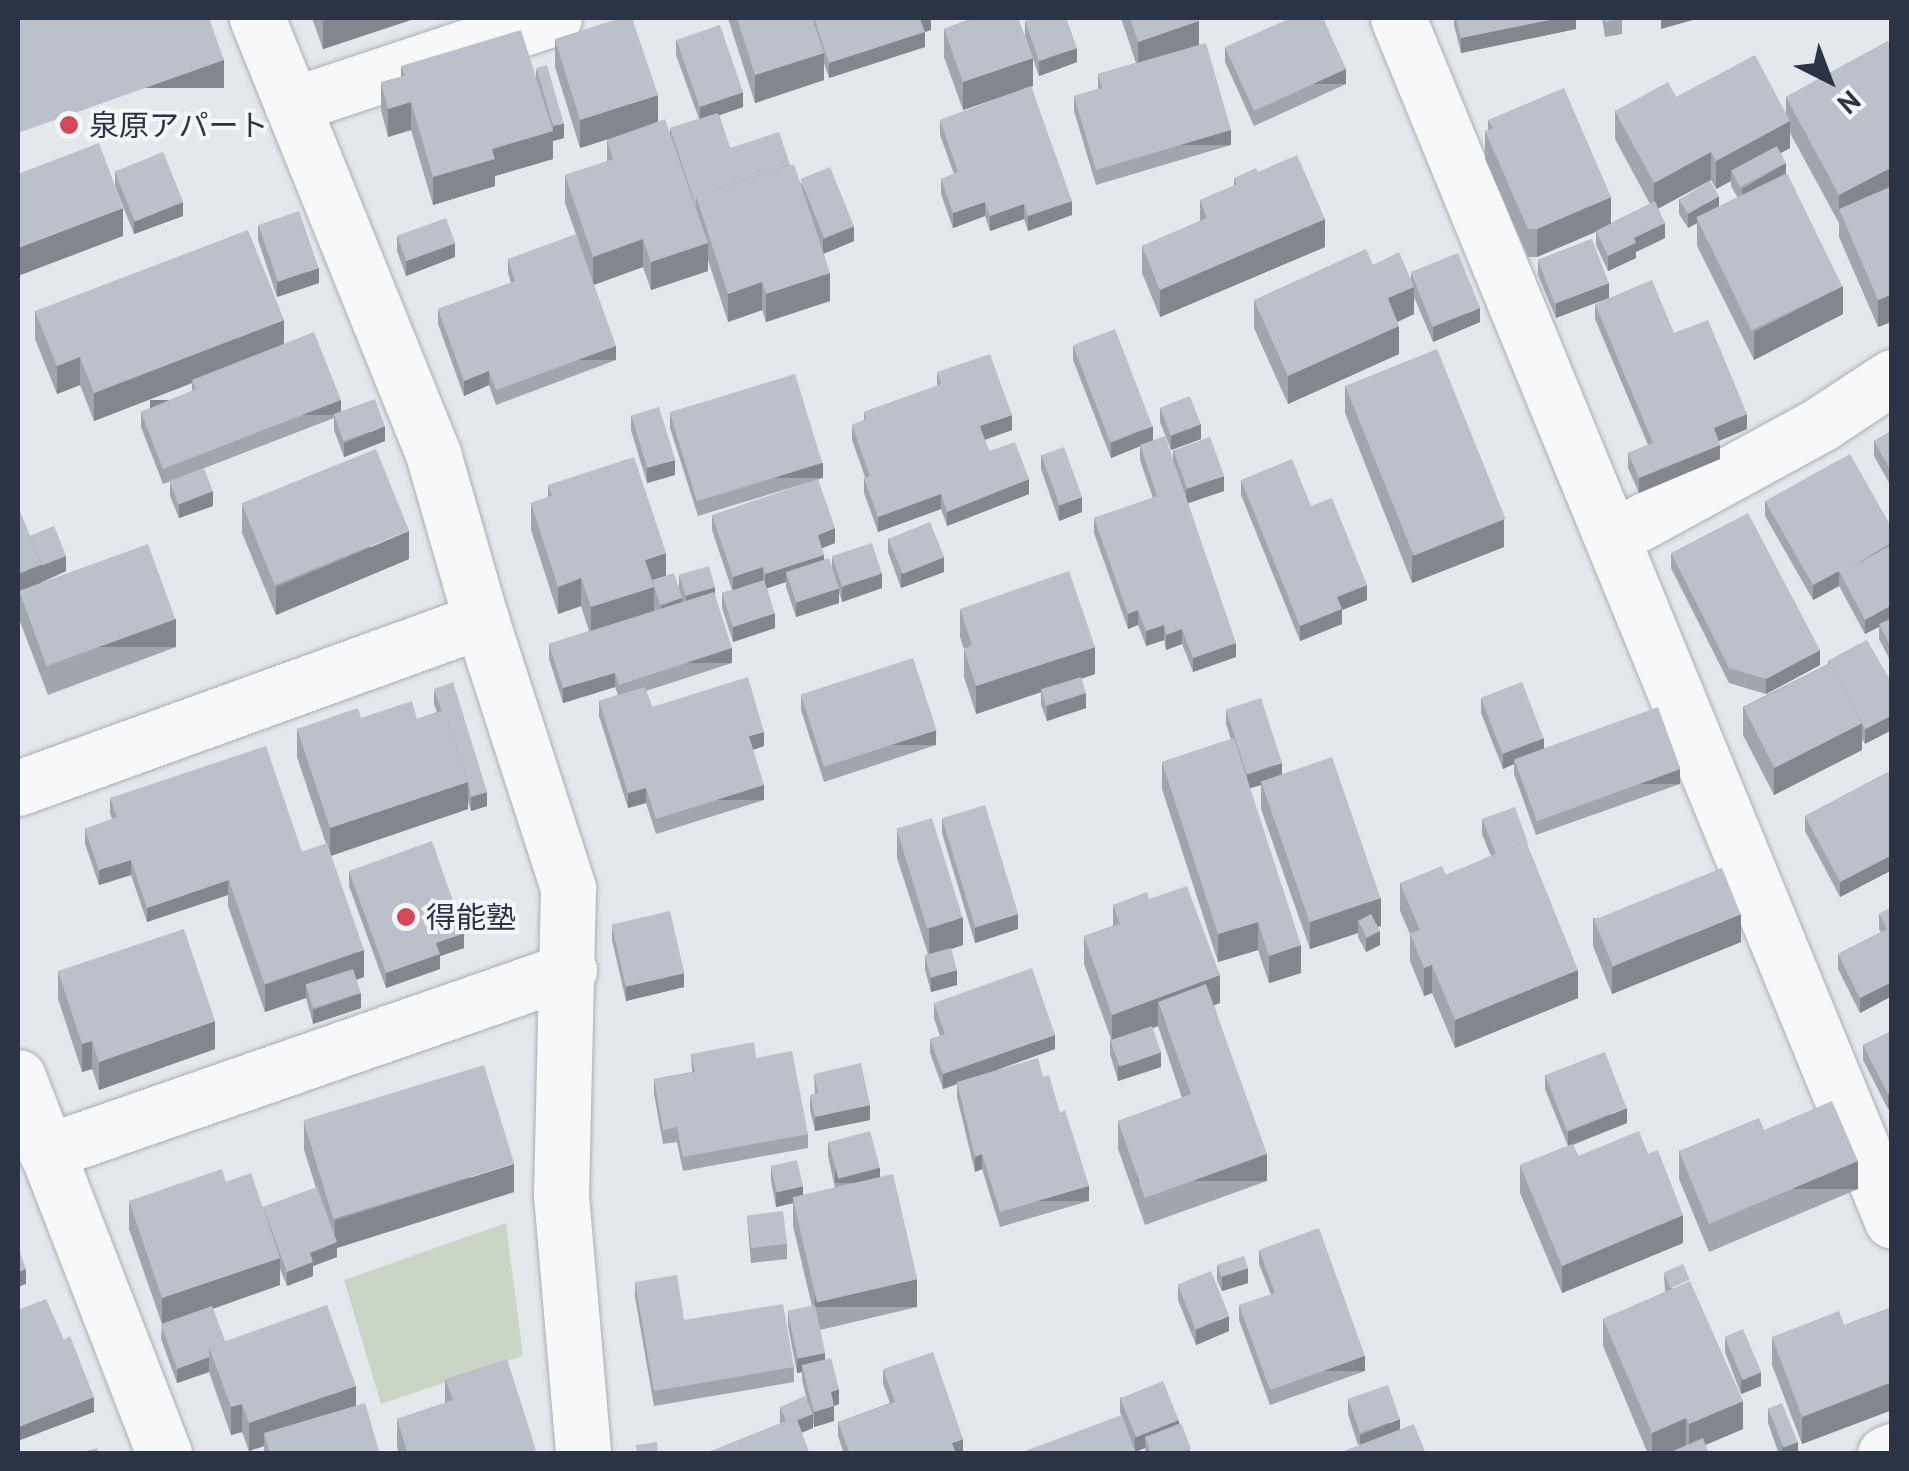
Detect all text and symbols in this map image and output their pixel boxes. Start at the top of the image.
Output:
north arrow [1779,30,1879,130]
text: N [1830,83,1869,123]
place label: 泉原アパート [89,107,269,143]
marker: 泉原アパート [58,114,80,136]
place label: 得能塾 [426,899,516,935]
marker: 得能塾 [395,906,417,928]

